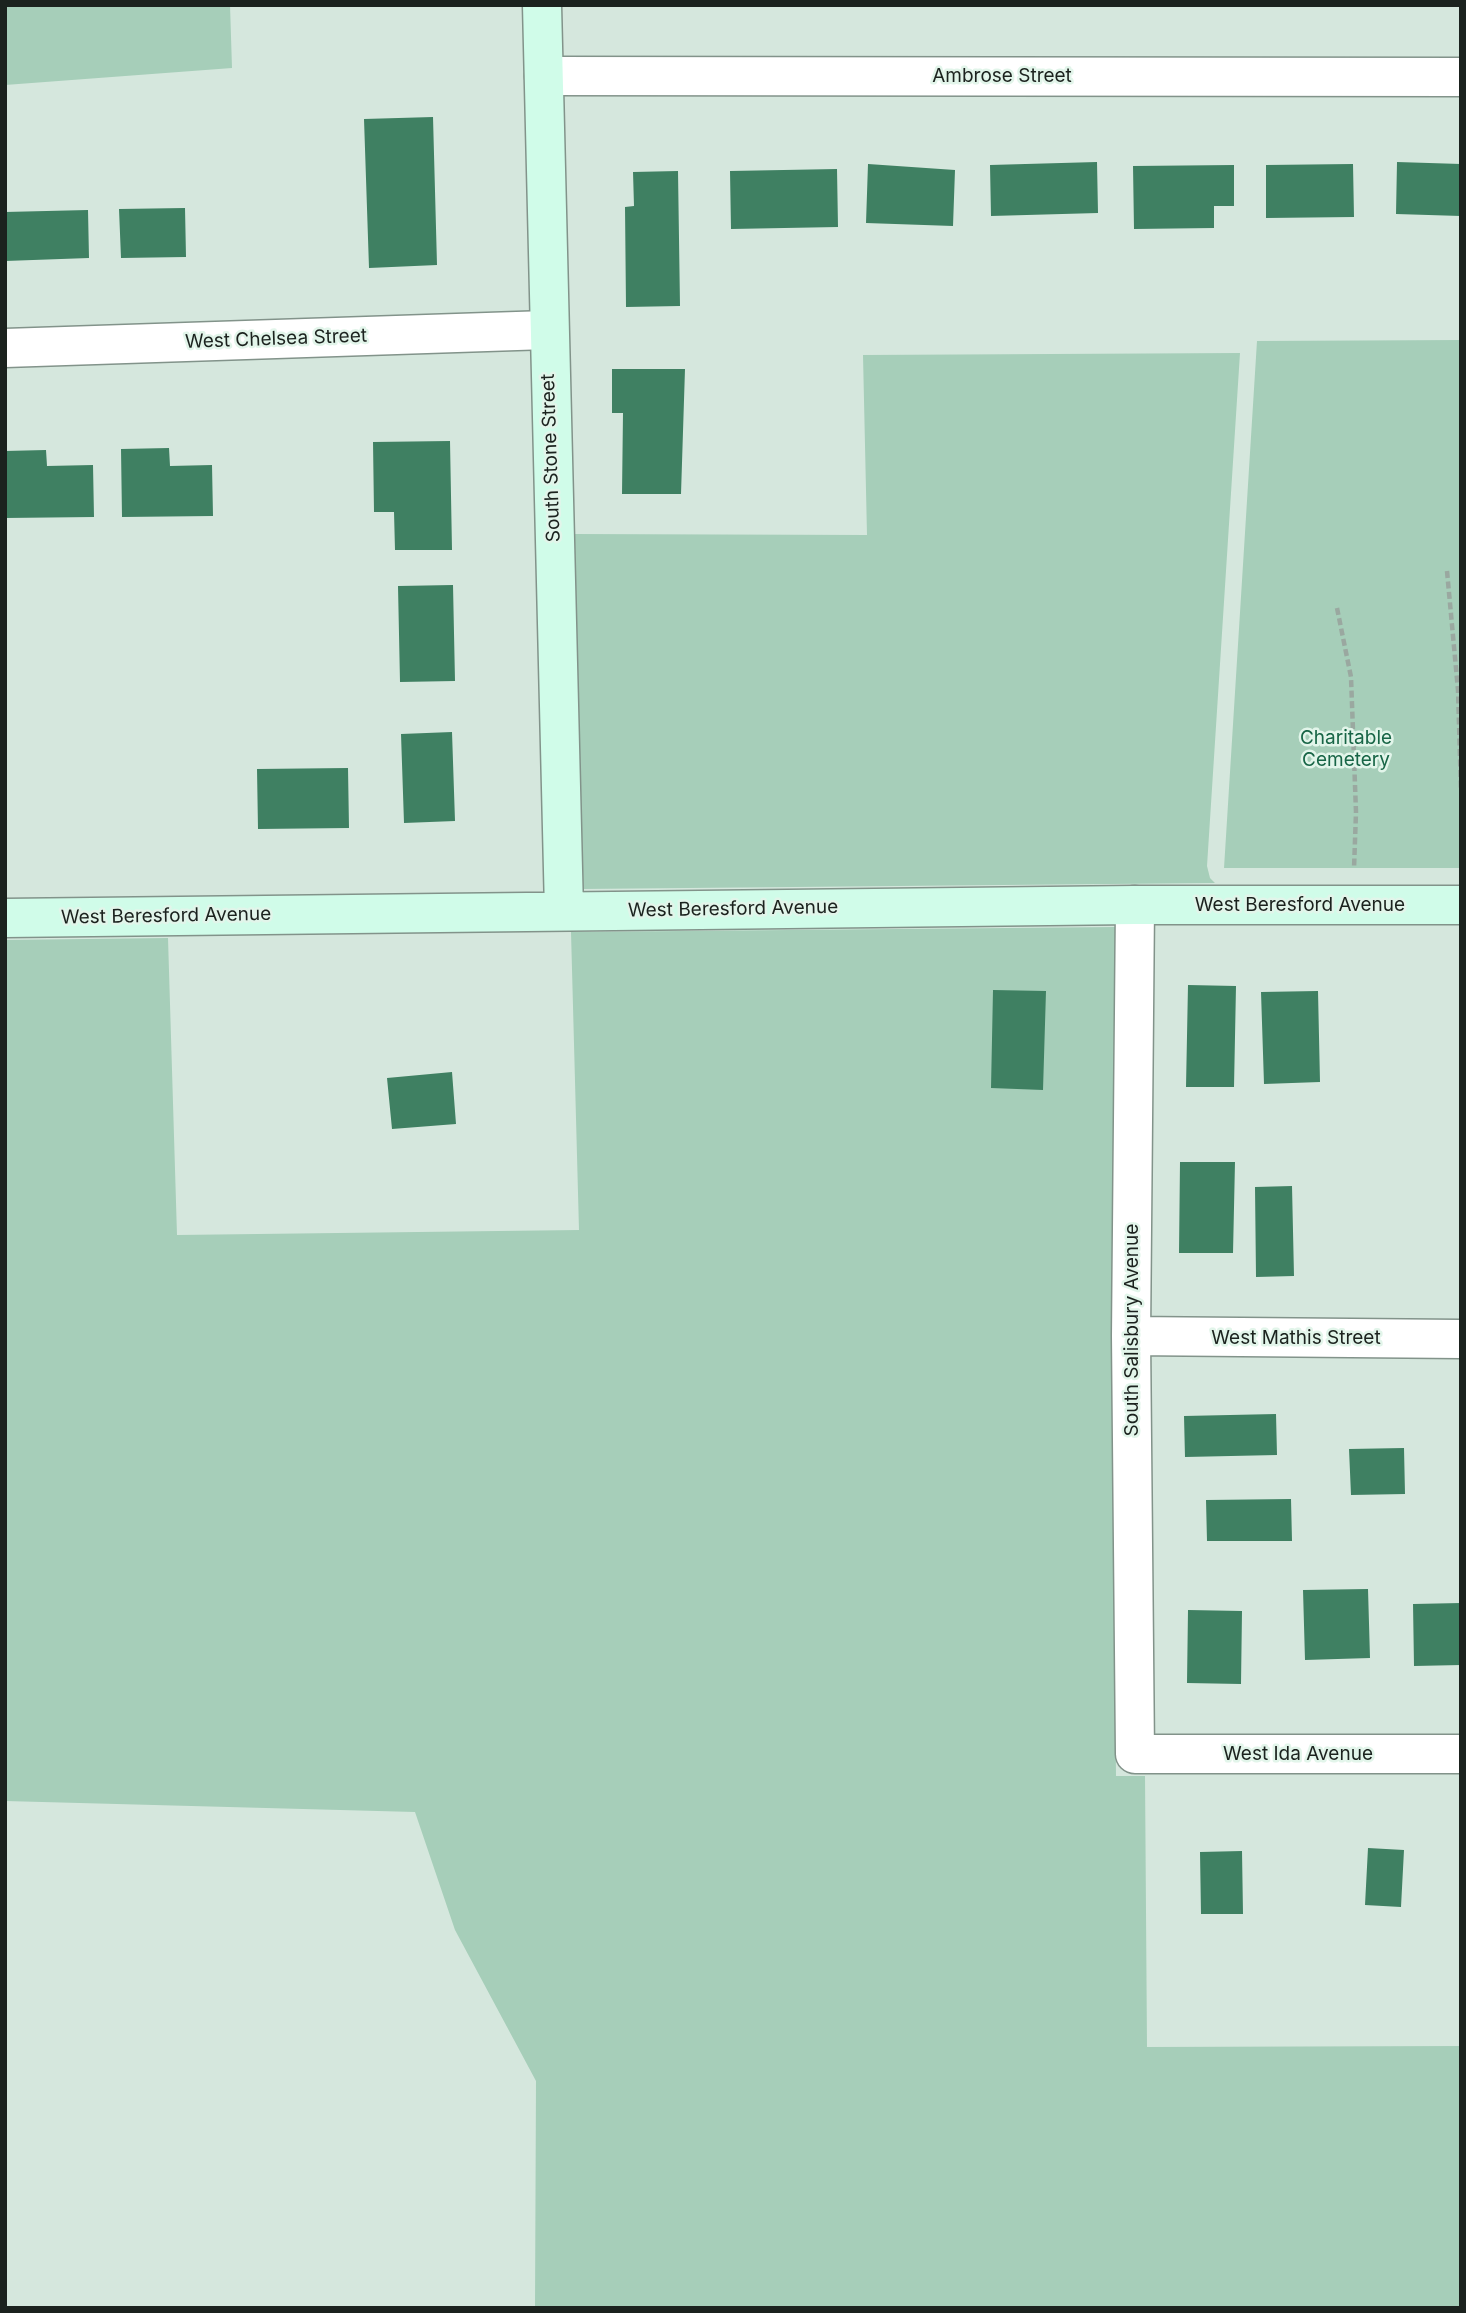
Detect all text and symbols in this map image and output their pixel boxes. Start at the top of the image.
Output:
street label: Ambrose Street [932,65,1072,87]
street label: West Chelsea Street [185,324,367,354]
street label: South Stone Street [537,373,565,543]
park label: Charitable Cemetery [1300,727,1392,771]
street label: West Beresford Avenue [1195,894,1405,916]
street label: West Beresford Avenue [628,896,838,922]
street label: West Beresford Avenue [61,903,271,929]
street label: South Salisbury Avenue [1121,1224,1143,1436]
street label: West Mathis Street [1211,1327,1381,1349]
street label: West Ida Avenue [1223,1743,1373,1765]

